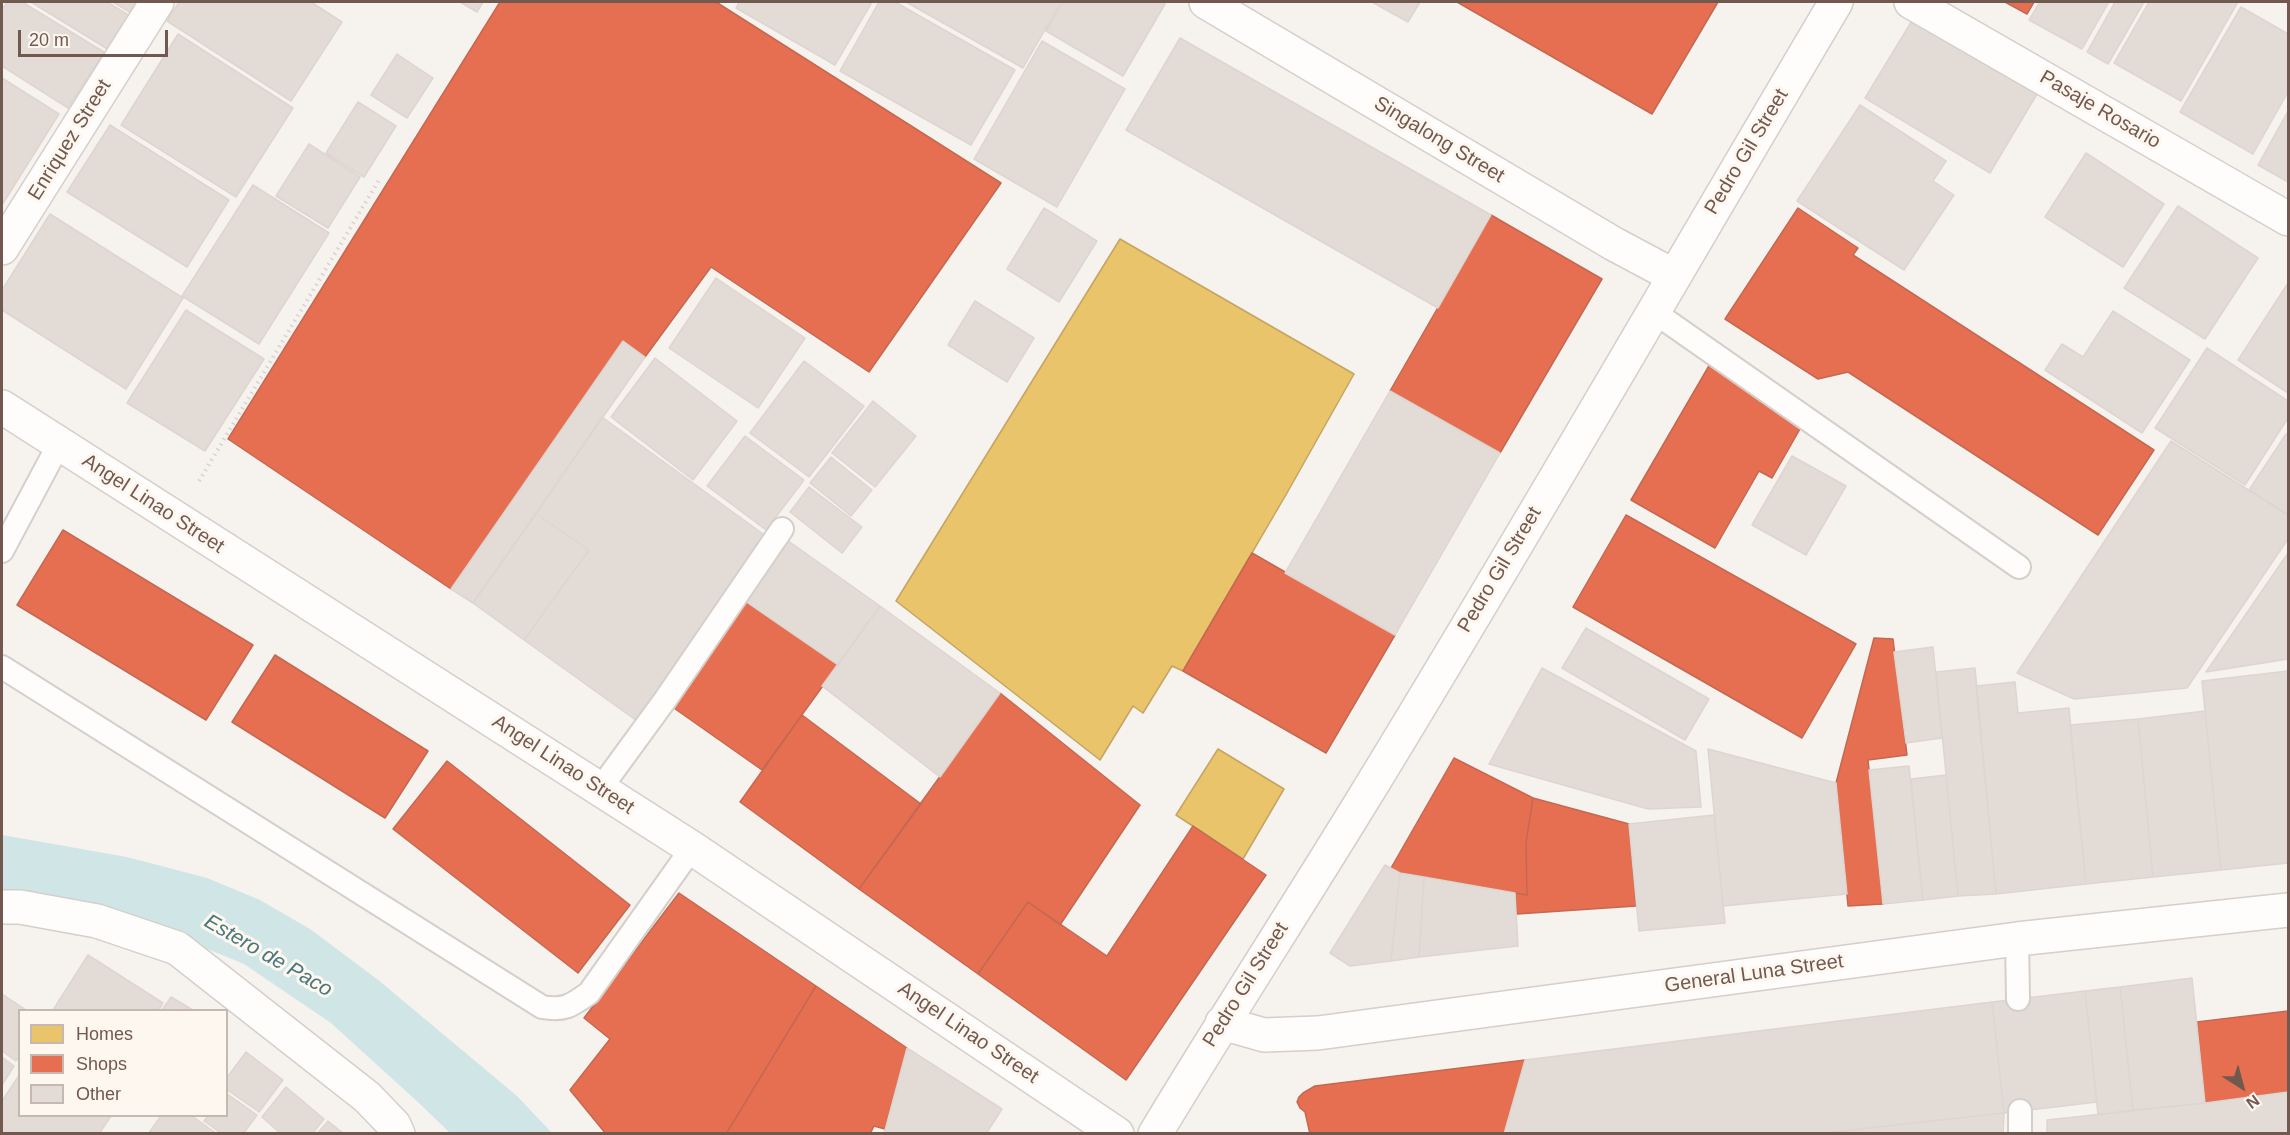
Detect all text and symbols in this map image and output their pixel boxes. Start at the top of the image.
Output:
scale bar [21,18,171,56]
text: 20 m [29,30,69,50]
street label: Pasaje Rosario [2035,66,2165,154]
street label: Enriquez Street [23,75,117,205]
street label: Pedro Gil Street [1700,85,1794,219]
street label: Singalong Street [1369,92,1509,188]
street label: Angel Linao Street [77,449,229,559]
street label: Pedro Gil Street [1453,503,1547,637]
street label: Angel Linao Street [487,710,639,820]
water label: Estero de Paco [200,909,336,1003]
street label: Pedro Gil Street [1198,918,1294,1052]
street label: General Luna Street [1663,950,1845,998]
street label: Angel Linao Street [893,977,1043,1089]
legend [18,1009,228,1117]
text: Homes [76,1024,133,1044]
text: Shops [76,1054,127,1074]
north arrow [2212,1057,2272,1117]
text: Other [76,1084,121,1104]
text: N [2243,1092,2263,1112]

